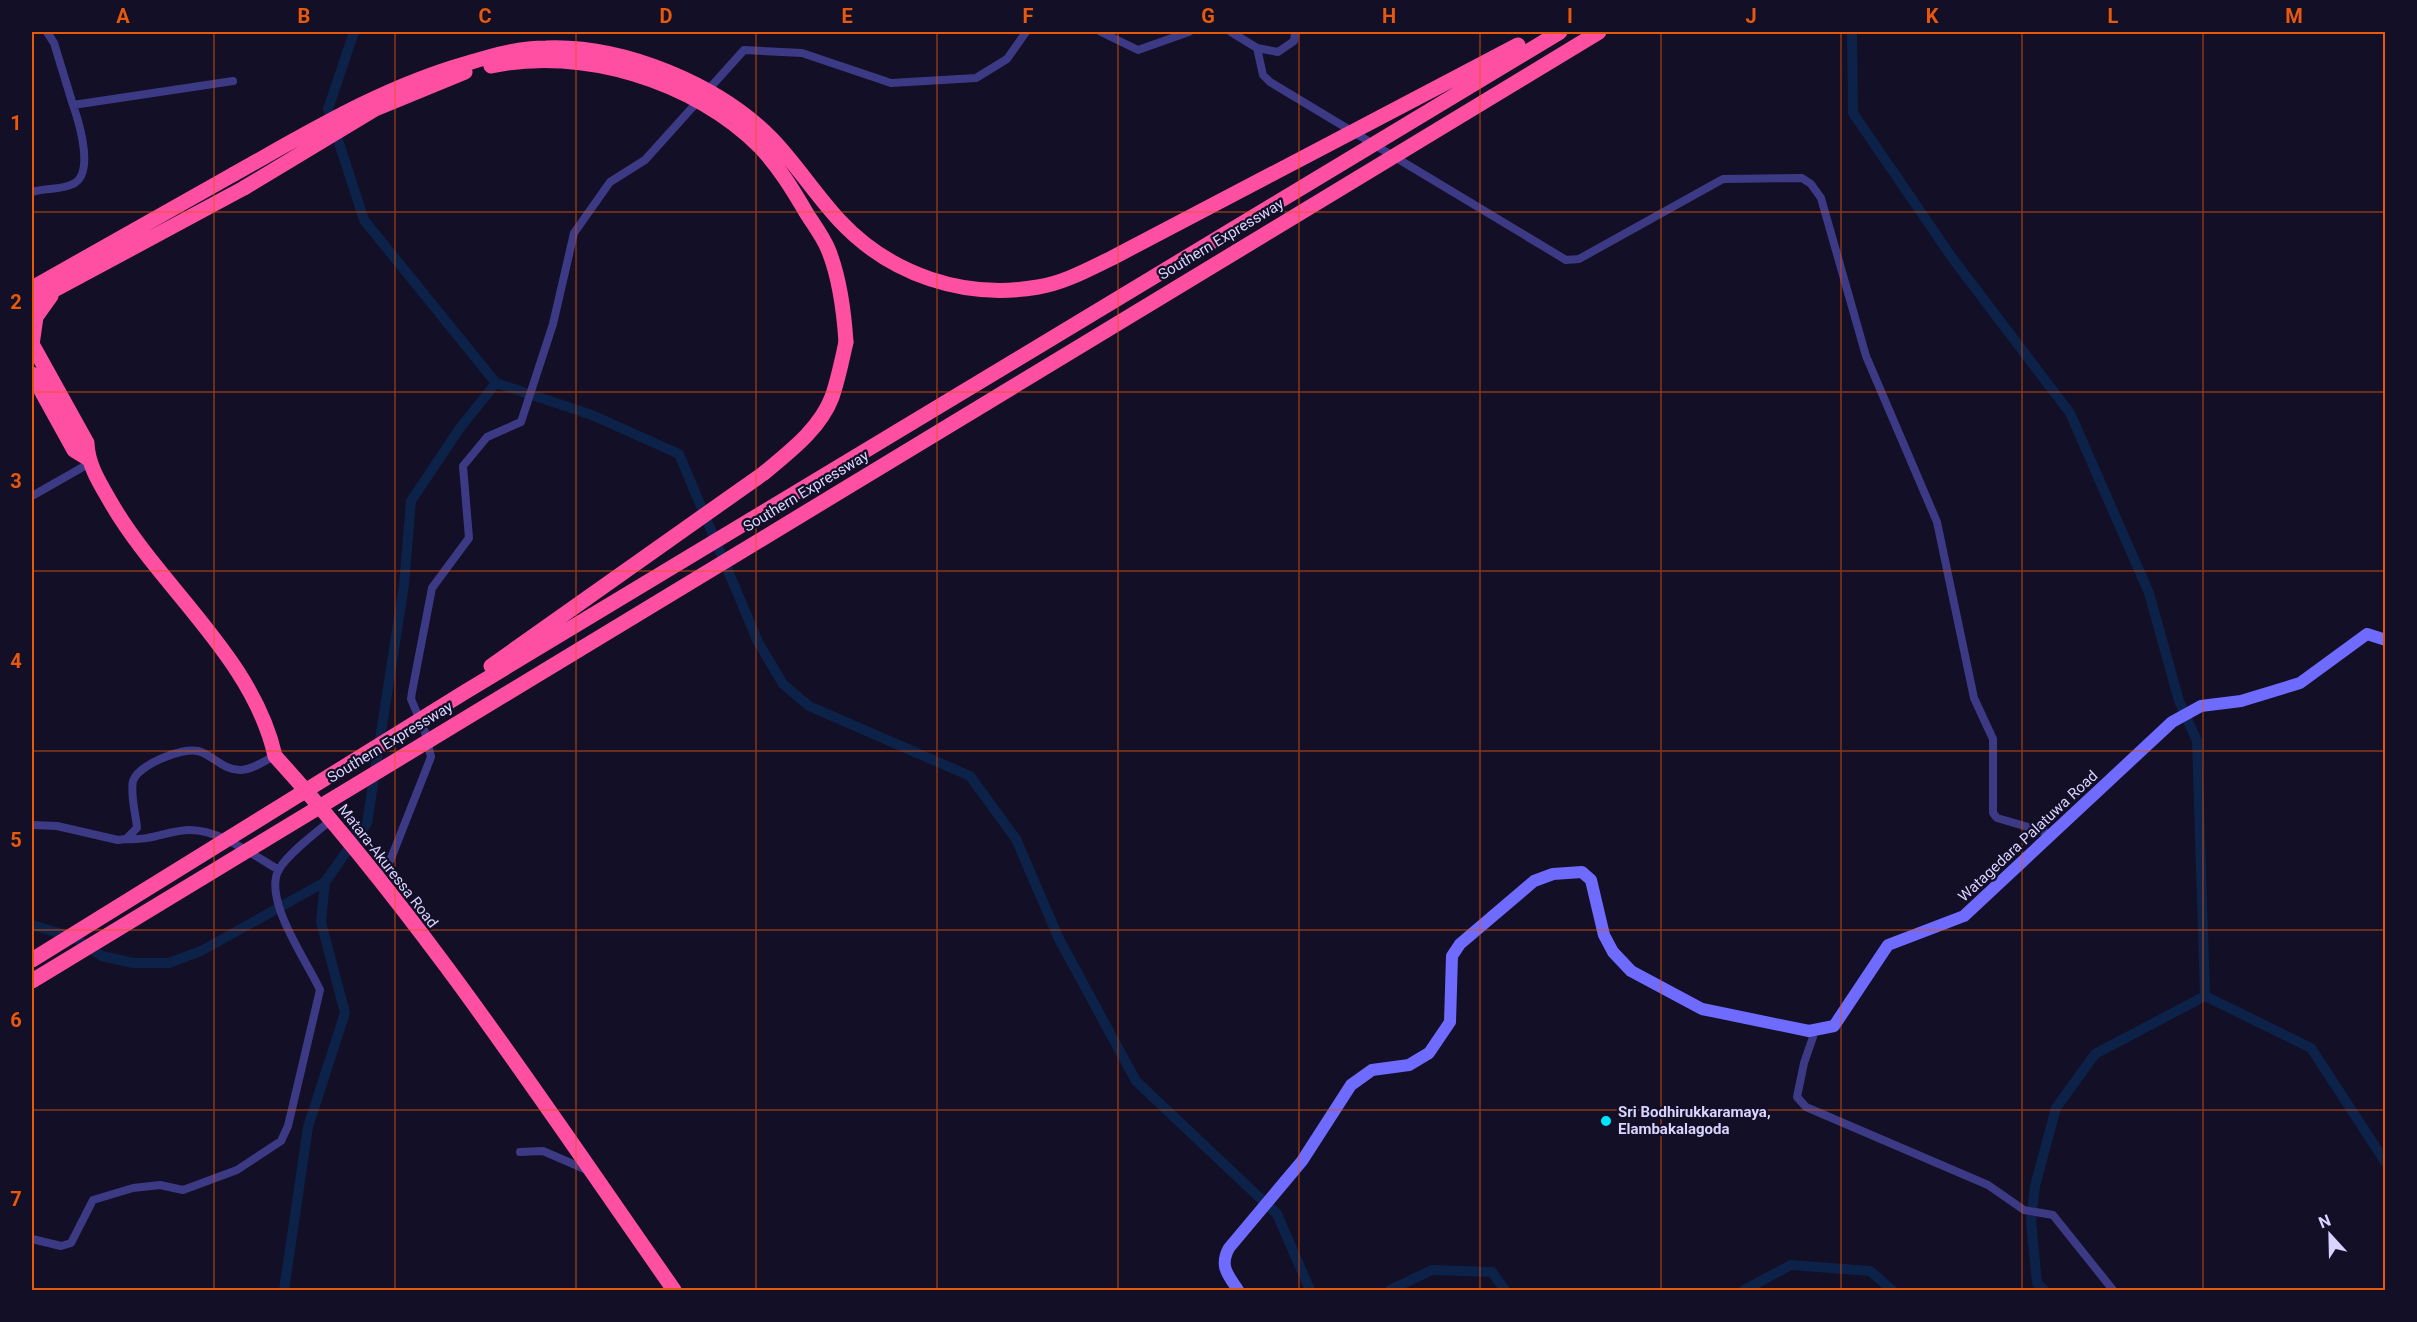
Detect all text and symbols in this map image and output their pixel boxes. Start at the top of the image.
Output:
text: A [116,4,130,28]
text: B [298,4,310,28]
text: C [478,4,492,28]
text: D [660,4,673,28]
text: E [841,4,853,28]
text: F [1023,4,1034,28]
text: G [1201,4,1215,28]
text: H [1382,4,1396,28]
text: I [1567,4,1573,28]
text: J [1745,4,1757,28]
text: K [1926,4,1939,28]
text: L [2108,4,2119,28]
text: M [2285,4,2303,28]
text: 1 [10,111,22,135]
street label: Southern Expressway [1155,194,1287,284]
text: 2 [10,290,22,314]
street label: Southern Expressway [740,446,872,536]
text: 3 [10,469,22,493]
text: 4 [10,649,22,673]
street label: Southern Expressway [324,697,456,787]
street label: Watagedara Palatuwa Road [1955,767,2101,905]
street label: Matara-Akuressa Road [334,801,442,931]
text: 5 [10,828,22,852]
text: 6 [10,1008,22,1032]
place label: Sri Bodhirukkaramaya, Elambakalagoda [1618,1103,1771,1138]
marker: Sri Bodhirukkaramaya, Elambakalagoda [1599,1114,1613,1128]
text: 7 [10,1187,22,1211]
north arrow [2300,1205,2360,1265]
text: N [2316,1211,2333,1232]

